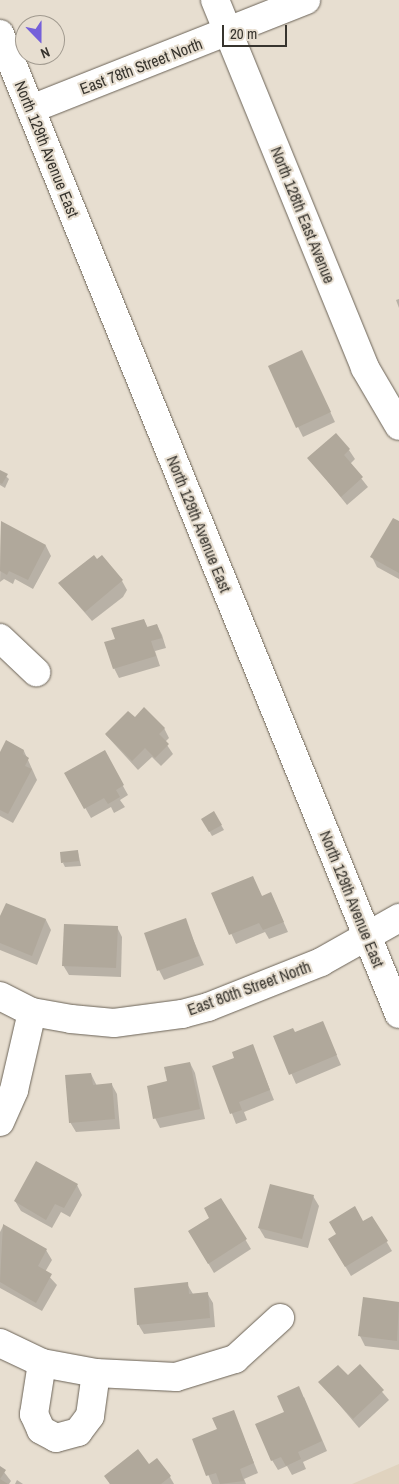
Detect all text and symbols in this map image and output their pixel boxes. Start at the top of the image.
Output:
north arrow [15,15,65,65]
scale bar [224,15,289,47]
text: 20 m [230,23,257,44]
street label: East 78th Street North [77,34,205,98]
text: N [38,43,52,63]
street label: North 129th Avenue East [11,78,83,220]
street label: North 128th East Avenue [267,144,339,286]
street label: North 129th Avenue East [163,453,235,595]
street label: North 129th Avenue East [316,828,388,970]
street label: East 80th Street North [185,957,313,1019]

